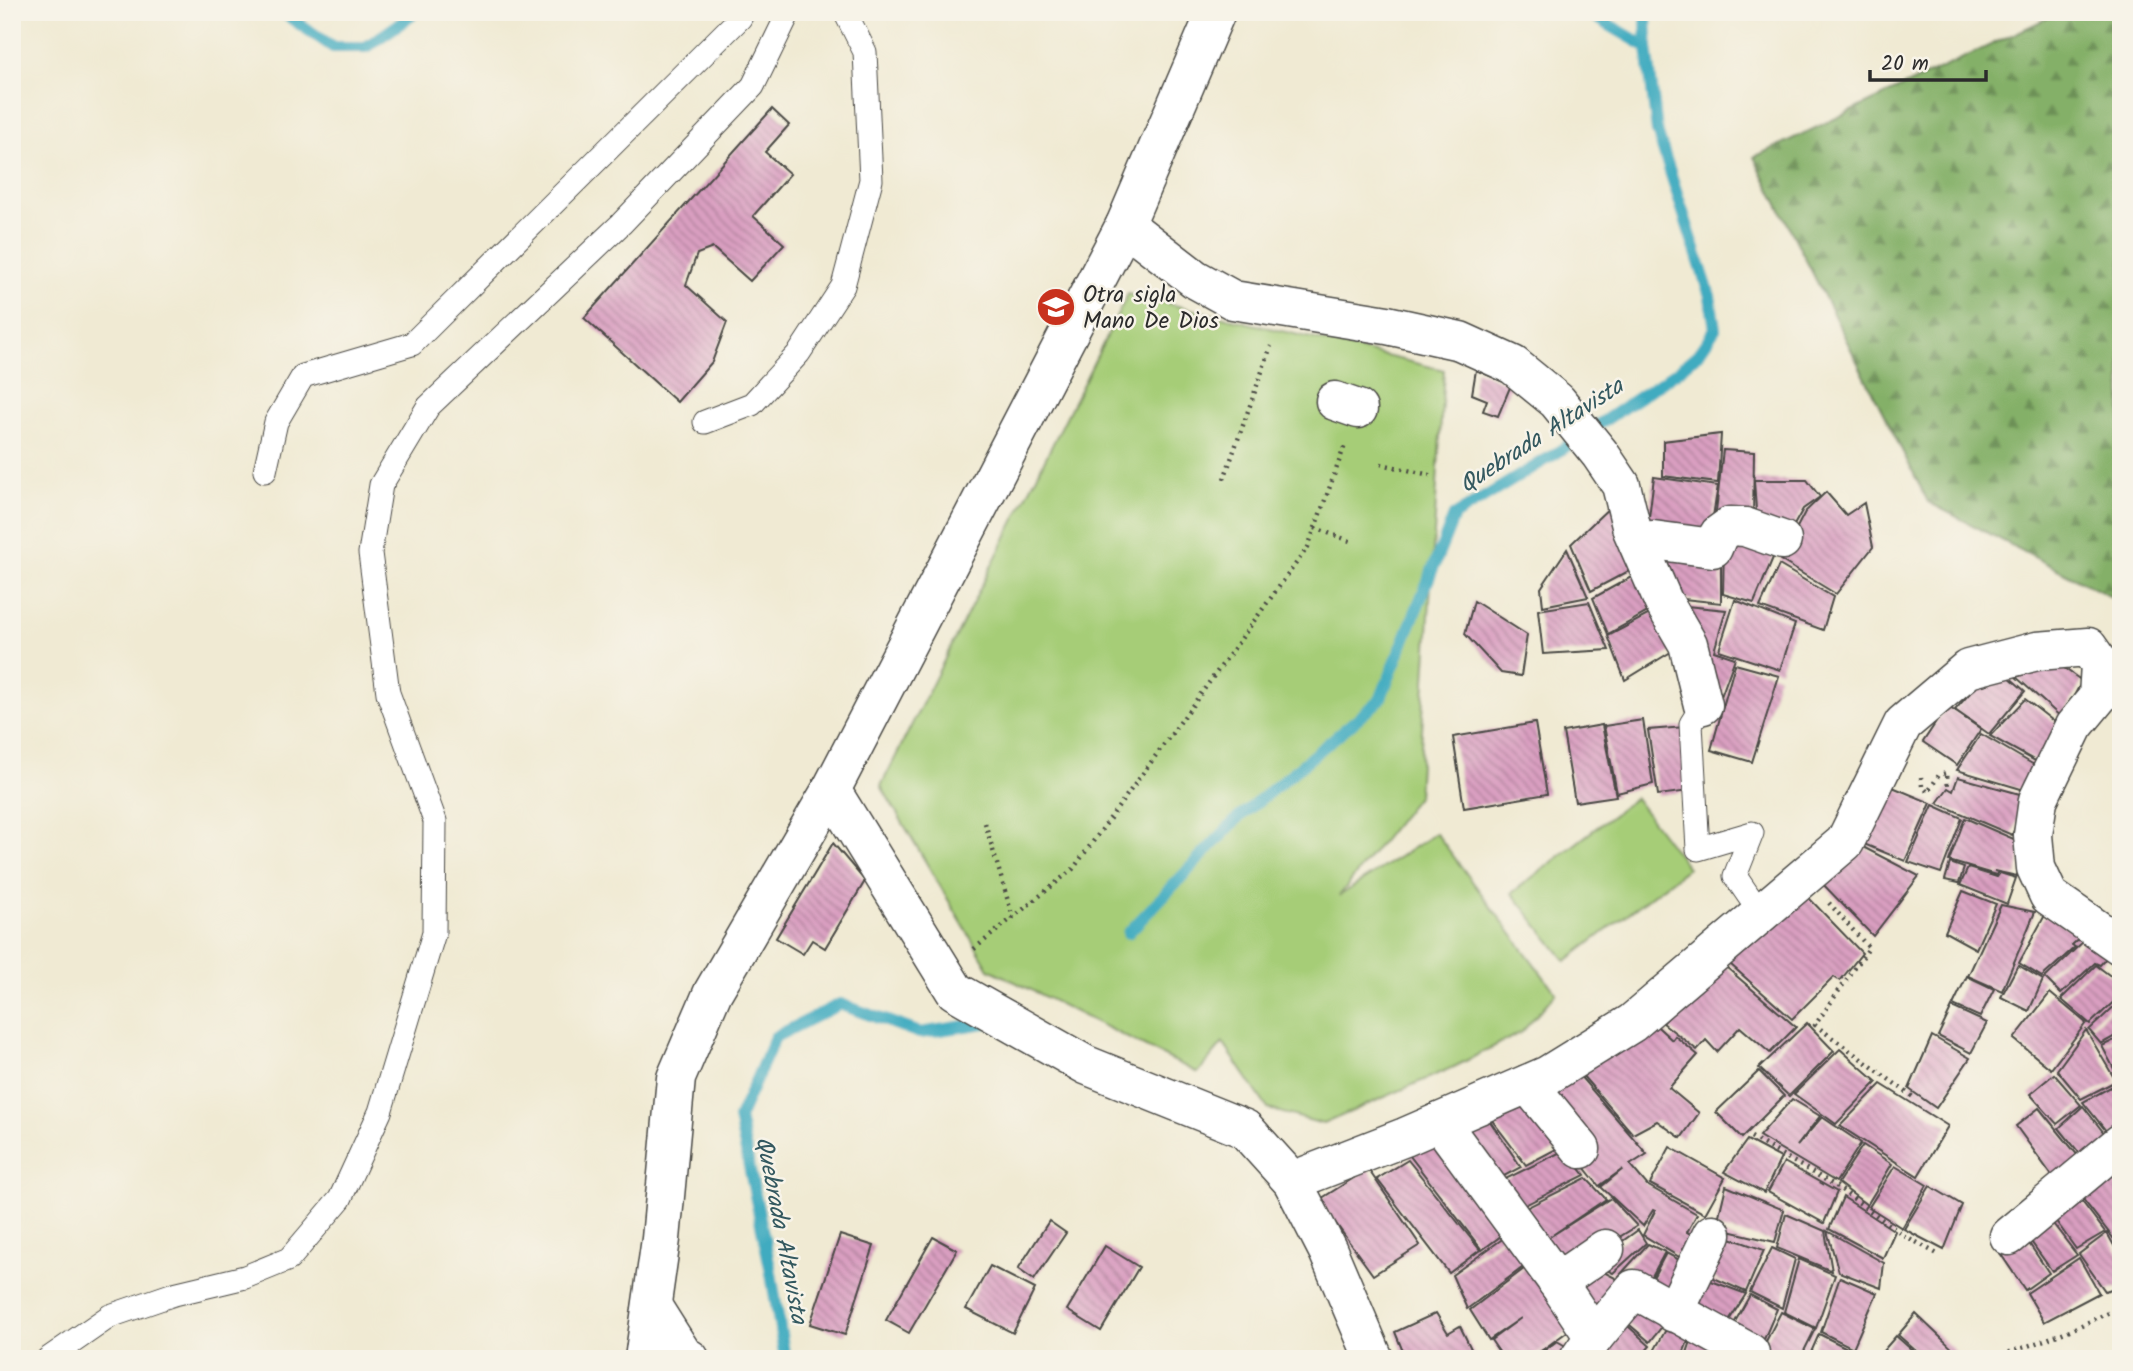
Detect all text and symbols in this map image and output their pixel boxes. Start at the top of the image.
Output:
scale bar [1870,38,1986,82]
text: 20 m [1881,48,1929,81]
place label: Otra sigla Mano De Dios [1083,278,1219,340]
school or university icon: Otra sigla Mano De Dios [1035,286,1077,328]
water label: Quebrada Altavista [1452,367,1634,504]
water label: Quebrada Altavista [743,1133,818,1329]

